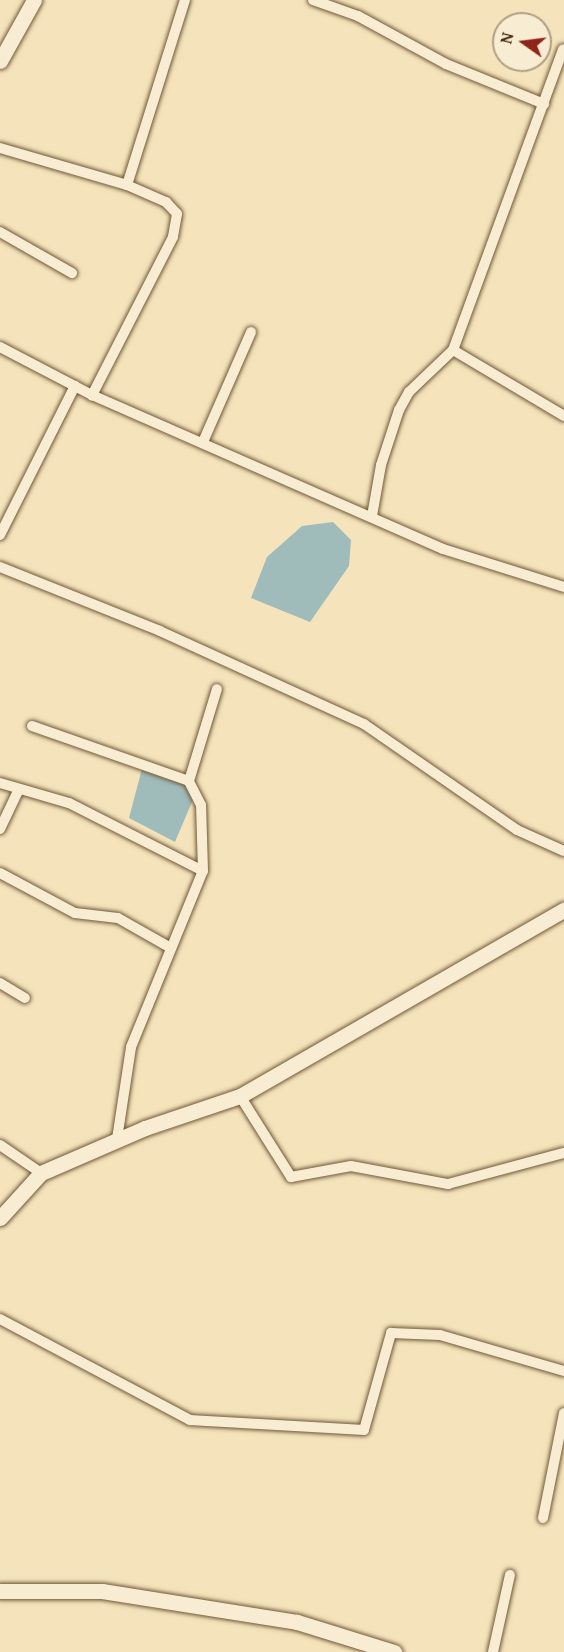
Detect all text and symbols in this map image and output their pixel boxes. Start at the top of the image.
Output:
north arrow [492,12,552,72]
text: N [494,30,519,46]

